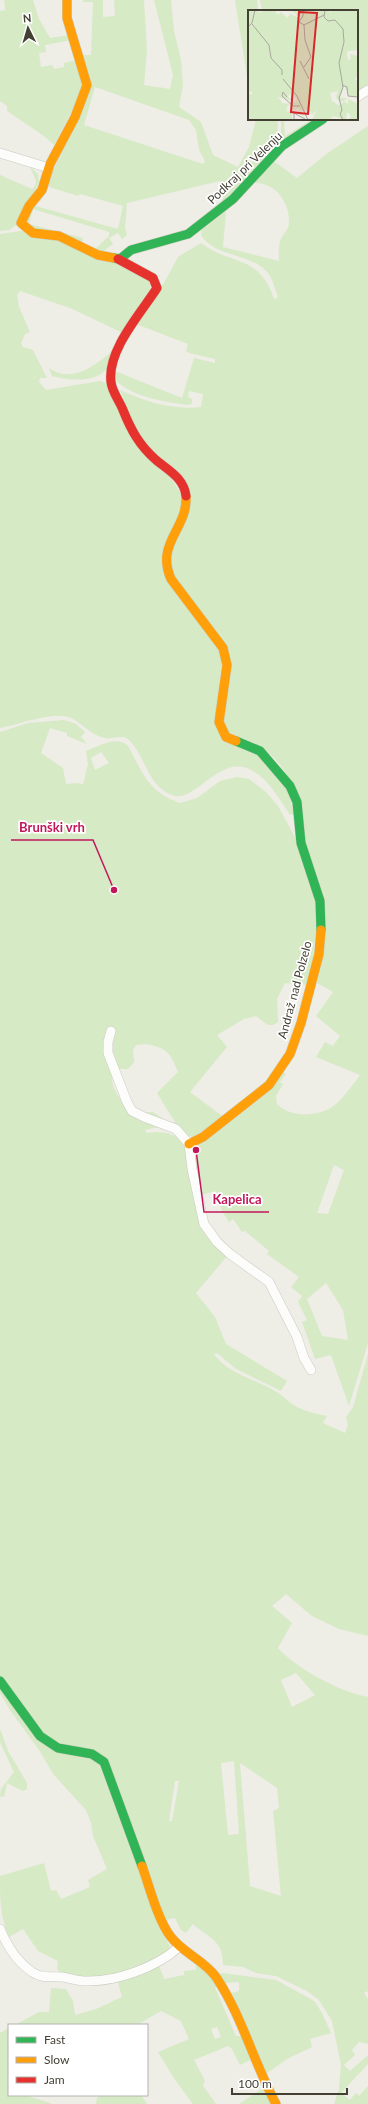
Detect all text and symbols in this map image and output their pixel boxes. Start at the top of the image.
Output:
north arrow [8,8,48,48]
inset map [248,10,358,120]
text: N [22,11,32,24]
street label: Podkraj pri Velenju [204,128,285,207]
callout: Brunški vrh [11,815,93,840]
text: Brunški vrh [19,819,85,835]
street label: Andraž nad Polzelo [274,939,315,1040]
callout: Kapelica [204,1187,269,1212]
text: Kapelica [212,1191,262,1207]
legend [8,2024,148,2096]
text: Fast [44,2032,66,2047]
text: Slow [44,2052,70,2067]
scale bar [232,2070,347,2096]
text: Jam [44,2072,65,2087]
text: 100 m [238,2076,272,2091]

